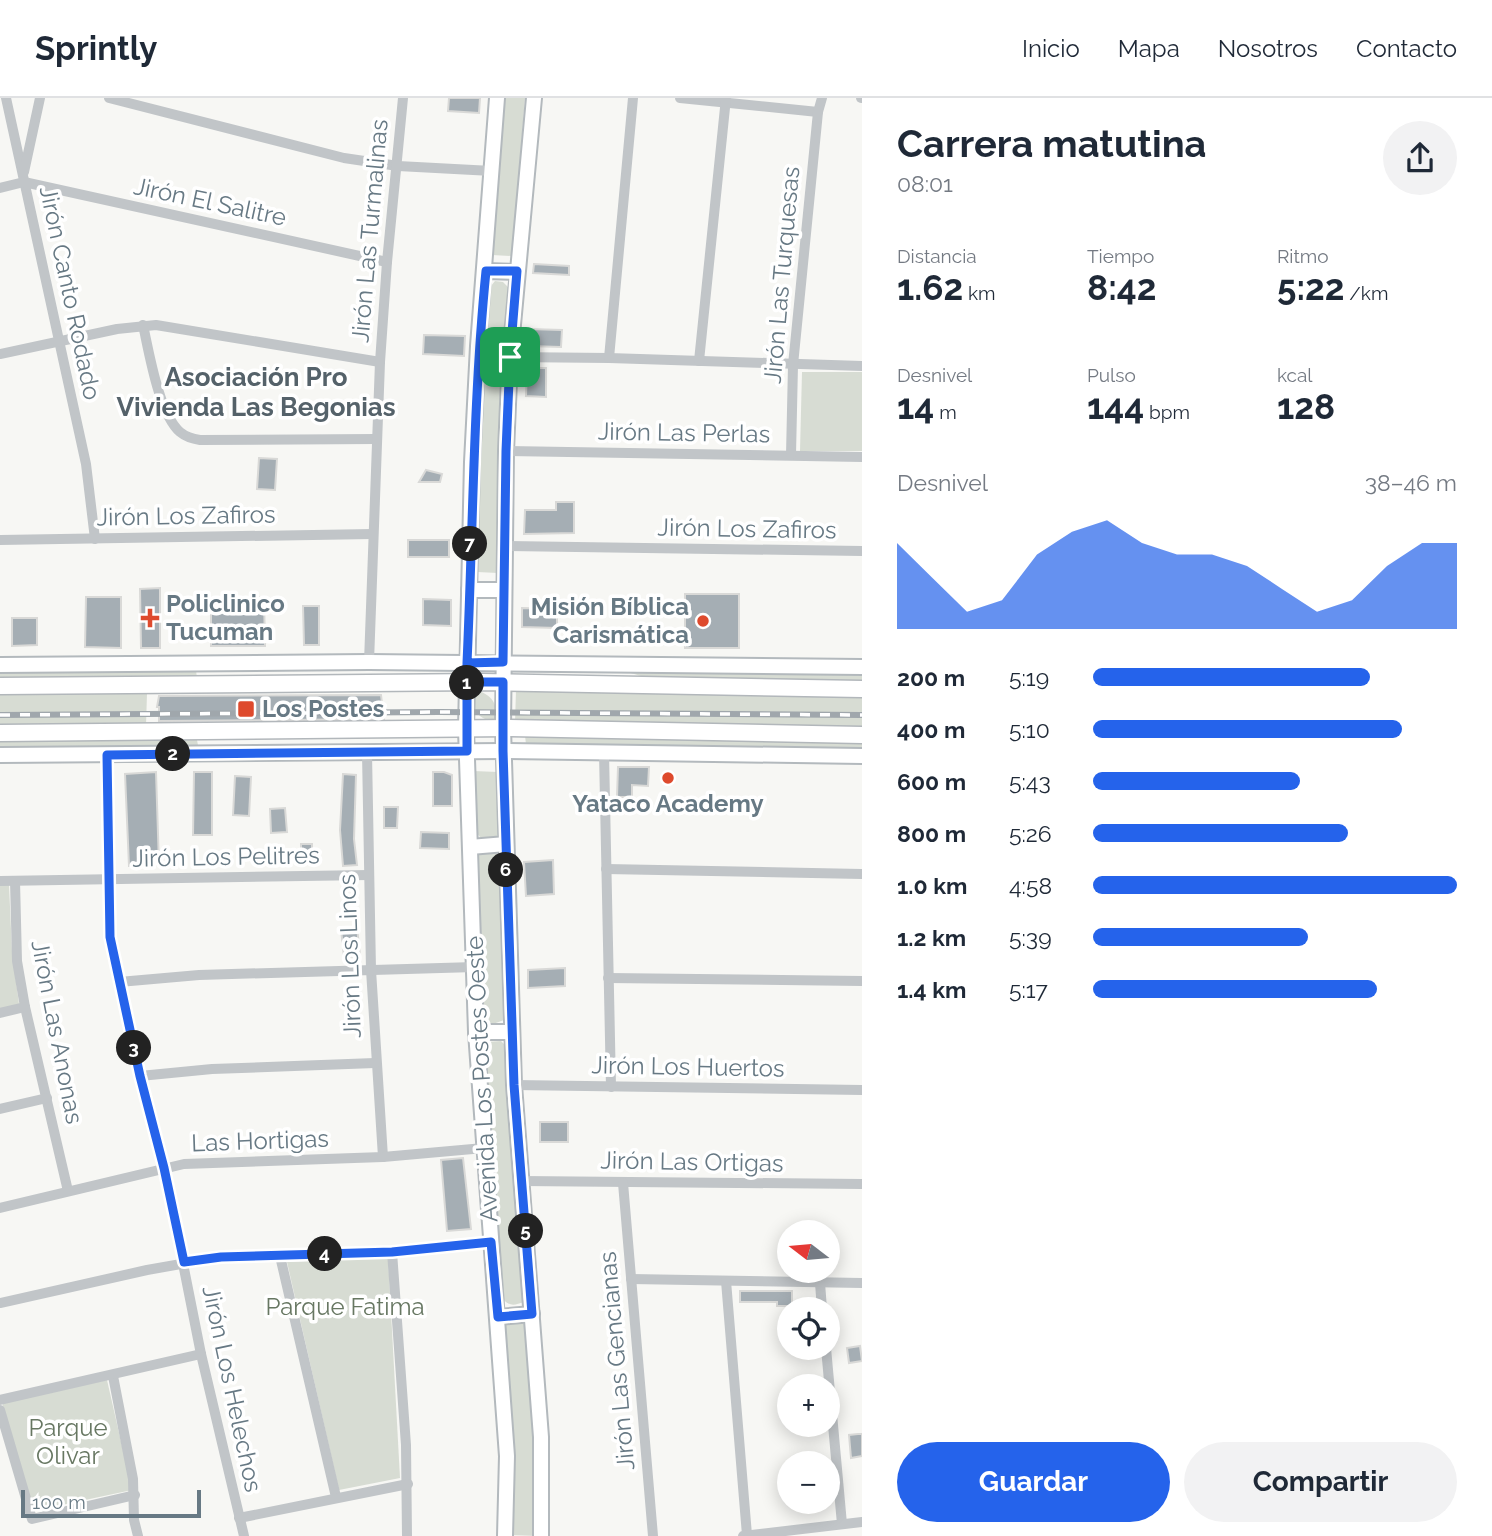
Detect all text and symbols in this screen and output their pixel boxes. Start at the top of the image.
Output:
text: Sprintly [35,29,158,68]
text: Inicio [1022,34,1080,63]
text: Mapa [1118,34,1180,63]
text: Nosotros [1218,34,1318,63]
text: Contacto [1356,34,1457,63]
street label: Jirón Las Turmalinas [345,118,394,344]
text: Carrera matutina [897,121,1206,166]
button: share [1383,121,1457,195]
street label: Jirón Las Turquesas [758,165,805,385]
text: 08:01 [897,170,953,197]
street label: Jirón El Salitre [131,171,289,232]
street label: Jirón Canto Rodado [34,183,107,402]
text: Distancia [897,245,977,267]
text: Tiempo [1087,245,1154,267]
text: Ritmo [1277,245,1329,267]
text: 1.62 [897,267,963,308]
text: 8:42 [1087,267,1157,308]
text: 5:22 [1277,267,1345,308]
text: km [963,282,996,304]
text: /km [1345,282,1388,304]
pin [480,327,540,387]
icon: arrive [491,338,529,376]
district label: Asociación Pro Vivienda Las Begonias [116,362,396,422]
text: Desnivel [897,364,972,386]
text: Pulso [1087,364,1136,386]
text: kcal [1277,364,1313,386]
text: 14 [897,386,934,427]
text: 144 [1087,386,1144,427]
text: 128 [1277,386,1335,427]
text: m [934,401,957,423]
text: bpm [1144,401,1190,423]
street label: Jirón Las Perlas [598,416,770,449]
text: Desnivel [897,469,988,496]
text: 38–46 m [1365,469,1457,496]
street label: Jirón Los Zafiros [96,499,276,532]
street label: Jirón Los Zafiros [657,512,837,545]
pin: 7 [452,526,488,562]
text: 7 [464,532,475,554]
place label: Policlinico Tucuman [166,589,285,646]
place label: Misión Bíblica Carismática [531,592,689,649]
marker: Policlinico Tucuman [140,608,160,628]
marker: Misión Bíblica Carismática [695,613,711,629]
text: 200 m [897,664,965,691]
text: 5:19 [1009,664,1049,691]
pin: 1 [449,666,484,700]
text: 1 [462,671,471,693]
place label: Los Postes [262,694,385,723]
marker: Los Postes [236,699,256,719]
text: 400 m [897,716,965,743]
text: 5:10 [1009,716,1050,743]
pin: 2 [156,736,190,772]
text: 2 [167,742,178,764]
text: 600 m [897,768,966,795]
text: 5:43 [1009,768,1051,795]
marker: Yataco Academy [660,770,676,786]
place label: Yataco Academy [572,789,764,818]
text: 800 m [897,820,966,847]
text: 5:26 [1009,820,1052,847]
street label: Jirón Los Pelitres [132,840,320,873]
pin: 6 [489,852,524,888]
text: 6 [500,858,511,880]
text: 1.0 km [897,872,967,899]
text: 4:58 [1009,872,1052,899]
street label: Jirón Los Linos [332,874,367,1038]
text: 1.2 km [897,924,966,951]
text: 5:39 [1009,924,1052,951]
street label: Avenida Los Postes Oeste [460,935,503,1223]
street label: Jirón Las Anonas [25,938,90,1126]
text: 1.4 km [897,976,966,1003]
text: 5:17 [1009,976,1048,1003]
pin: 3 [116,1030,152,1066]
text: 3 [128,1036,139,1058]
street label: Jirón Los Huertos [591,1050,785,1083]
street label: Las Hortigas [191,1124,329,1157]
street label: Jirón Las Ortigas [600,1145,784,1178]
pin: 5 [508,1214,544,1248]
text: 5 [520,1219,531,1241]
north arrow [777,1220,840,1283]
map controls [777,1220,840,1514]
pin: 4 [308,1236,342,1272]
text: 4 [319,1242,330,1264]
street label: Jirón Las Gencianas [592,1250,641,1472]
street label: Jirón Los Helechos [196,1283,269,1495]
park label: Parque Fatima [265,1292,425,1321]
button: locate [777,1297,840,1360]
button: + [777,1374,840,1437]
park label: Parque Olivar [28,1413,108,1470]
button: Guardar [897,1442,1170,1522]
button: Compartir [1184,1442,1457,1522]
button: − [777,1451,840,1514]
scale bar [21,1487,201,1519]
text: 100 m [32,1491,86,1513]

